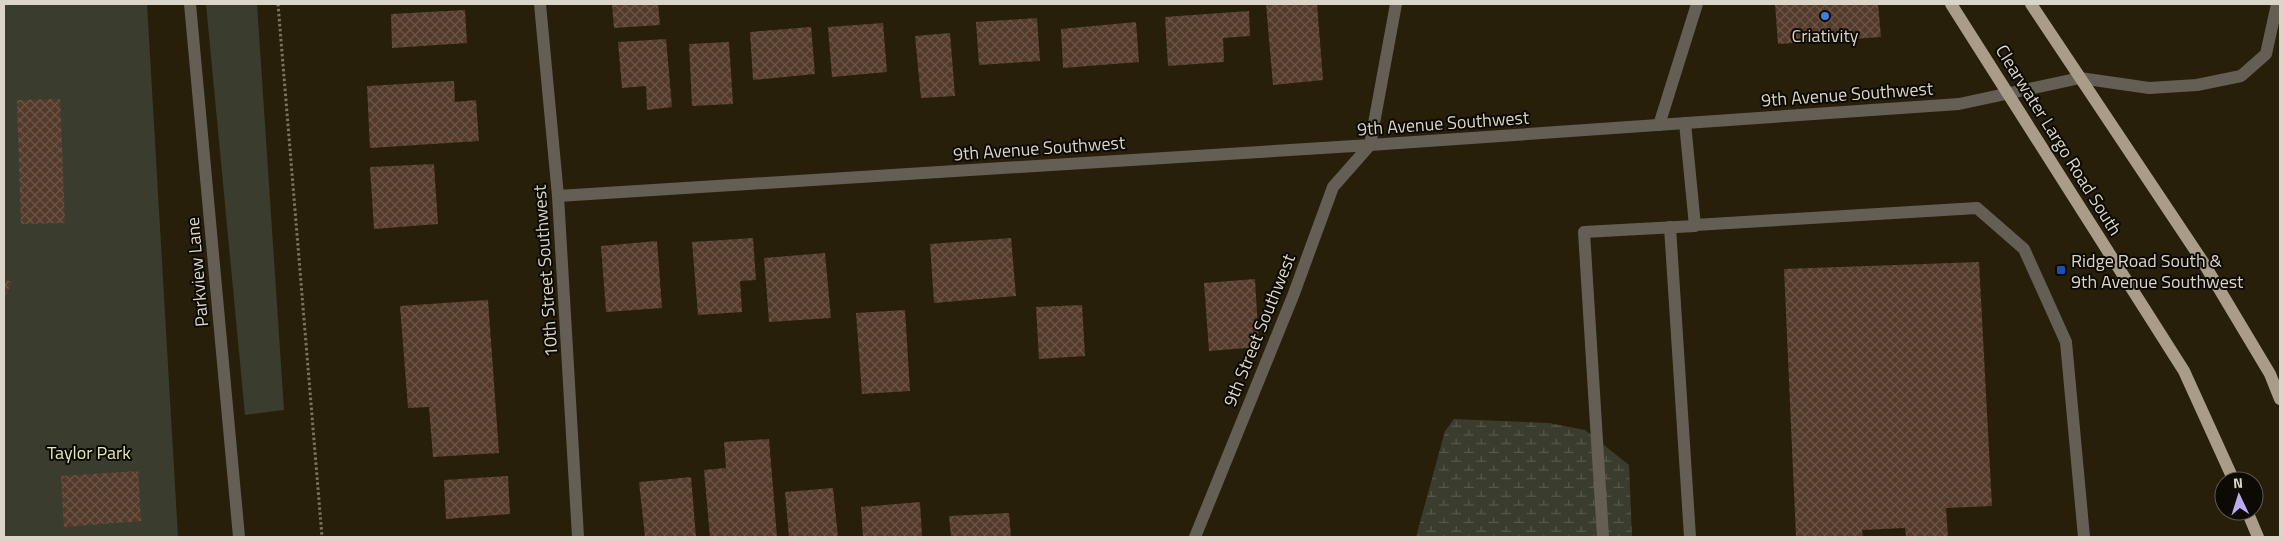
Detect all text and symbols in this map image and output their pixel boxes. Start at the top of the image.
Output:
marker: Criativity [1819,10,1831,22]
place label: Criativity [1792,22,1859,49]
street label: Clearwater Largo Road South [1989,39,2129,241]
street label: 9th Avenue Southwest [1760,74,1935,113]
street label: 9th Avenue Southwest [1356,103,1531,142]
street label: 9th Avenue Southwest [952,128,1127,167]
street label: 10th Street Southwest [525,183,564,358]
street label: Parkview Lane [179,216,215,328]
place label: Ridge Road South & 9th Avenue Southwest [2071,247,2244,295]
street label: 9th Street Southwest [1216,249,1302,410]
marker: Ridge Road South & 9th Avenue Southwest [2055,264,2067,276]
park label: Taylor Park [47,439,131,466]
north arrow [2214,471,2264,521]
text: N [2232,472,2244,493]

